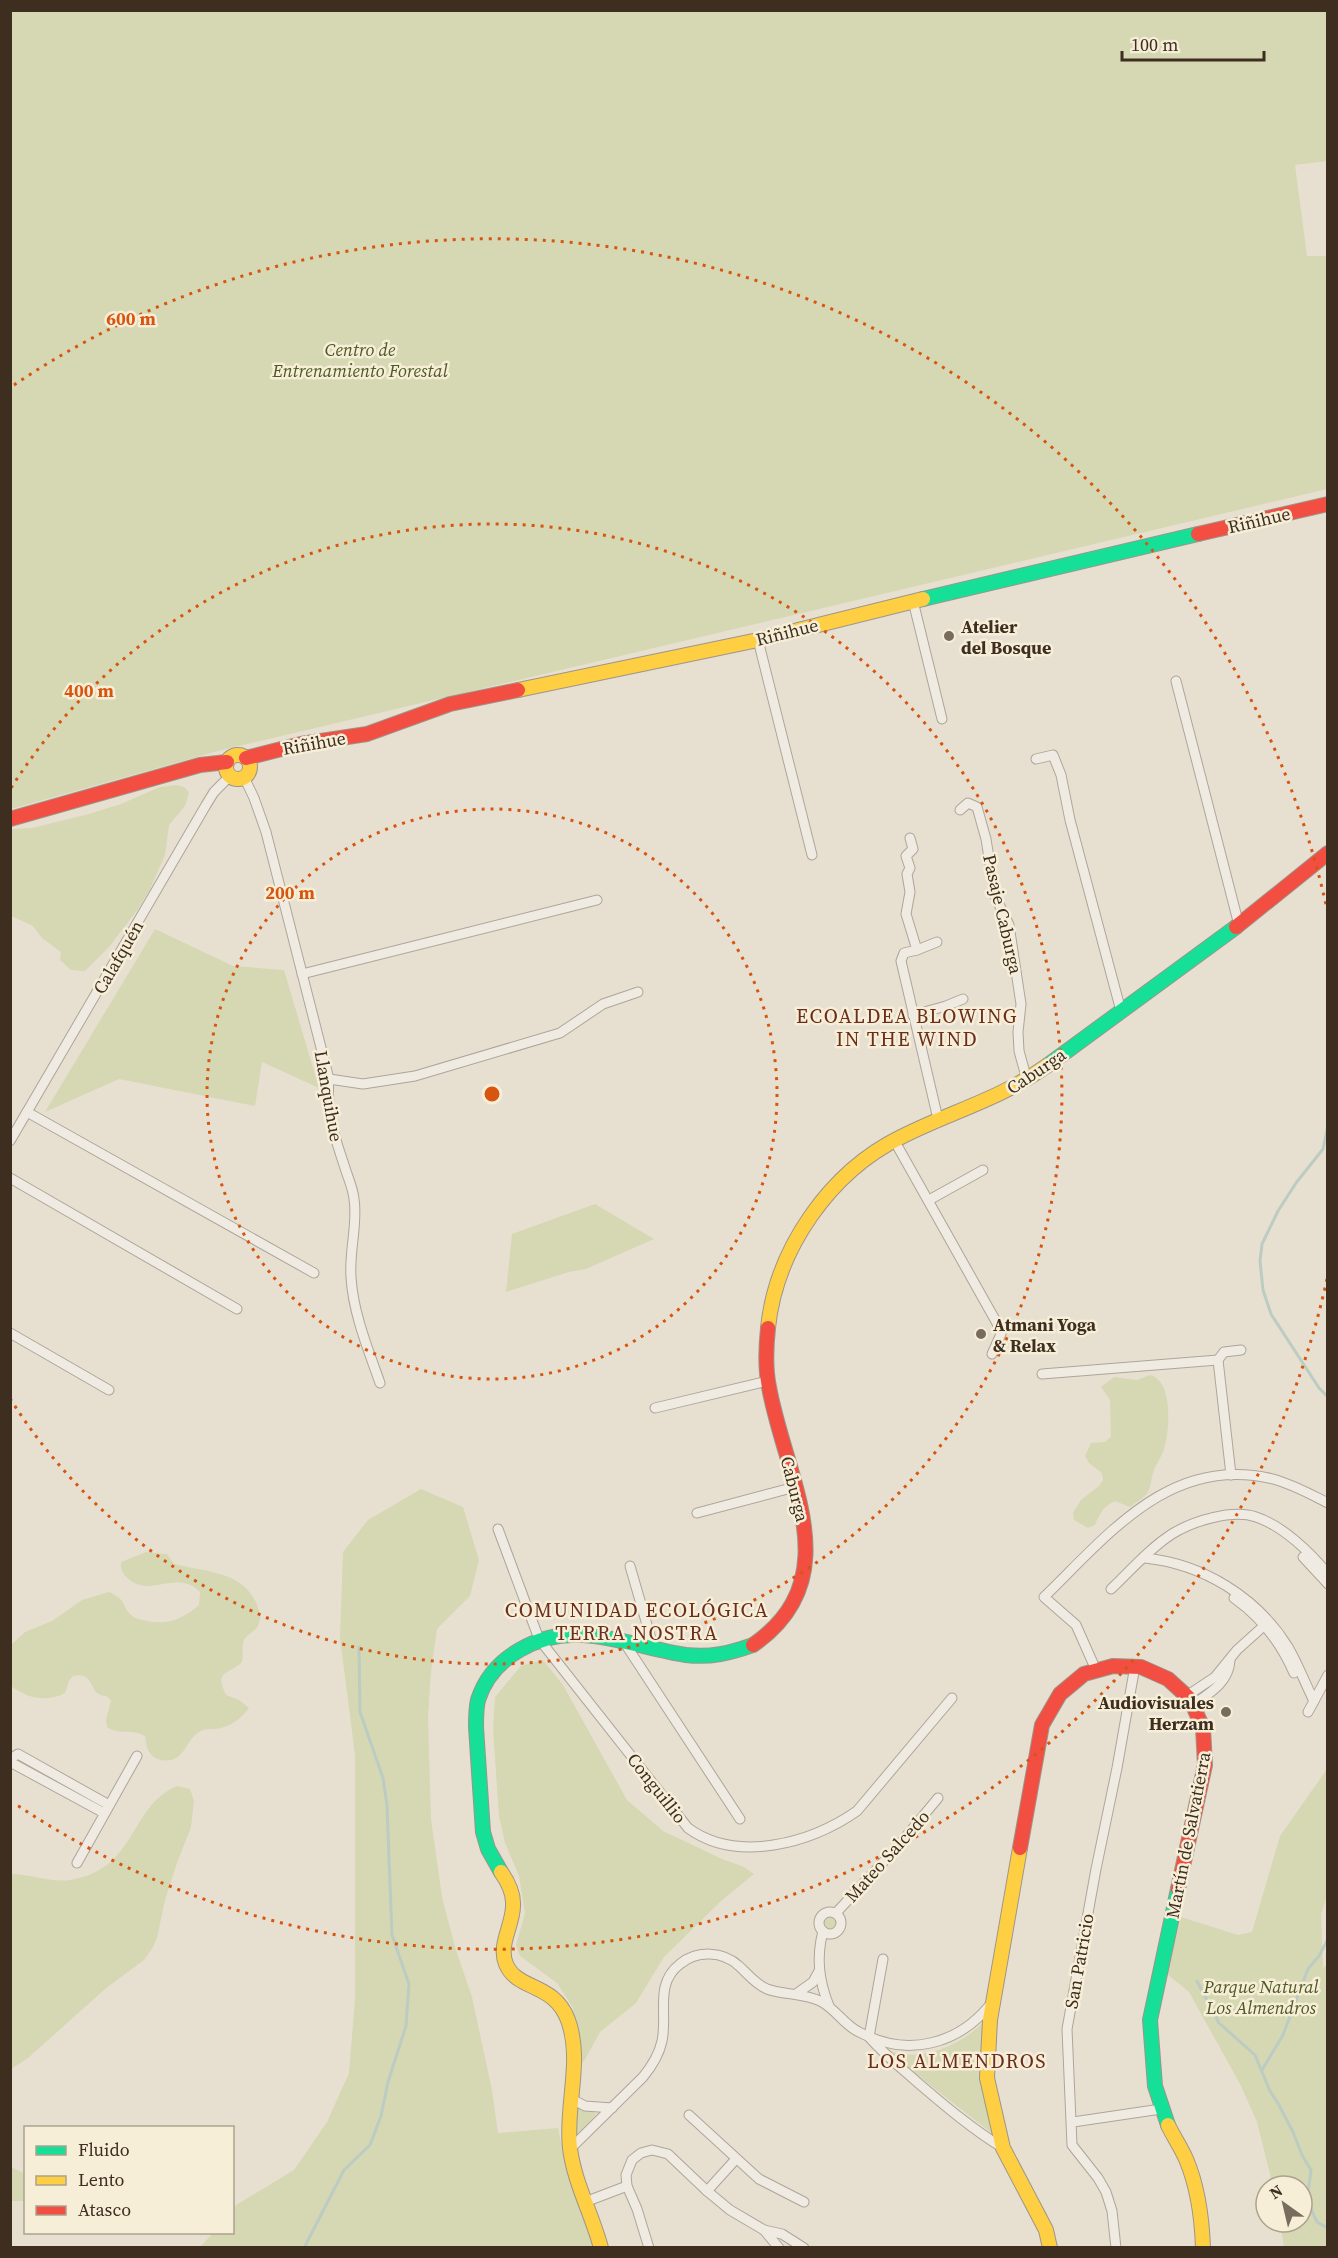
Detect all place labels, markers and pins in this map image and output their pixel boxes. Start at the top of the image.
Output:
place label: Atelier del Bosque [961,614,1051,660]
marker: Atelier del Bosque [942,629,956,643]
centre of rings [482,1084,502,1104]
place label: Atmani Yoga & Relax [993,1312,1096,1358]
marker: Atmani Yoga & Relax [974,1327,988,1341]
place label: Audiovisuales Herzam [1098,1690,1214,1736]
marker: Audiovisuales Herzam [1219,1705,1233,1719]

